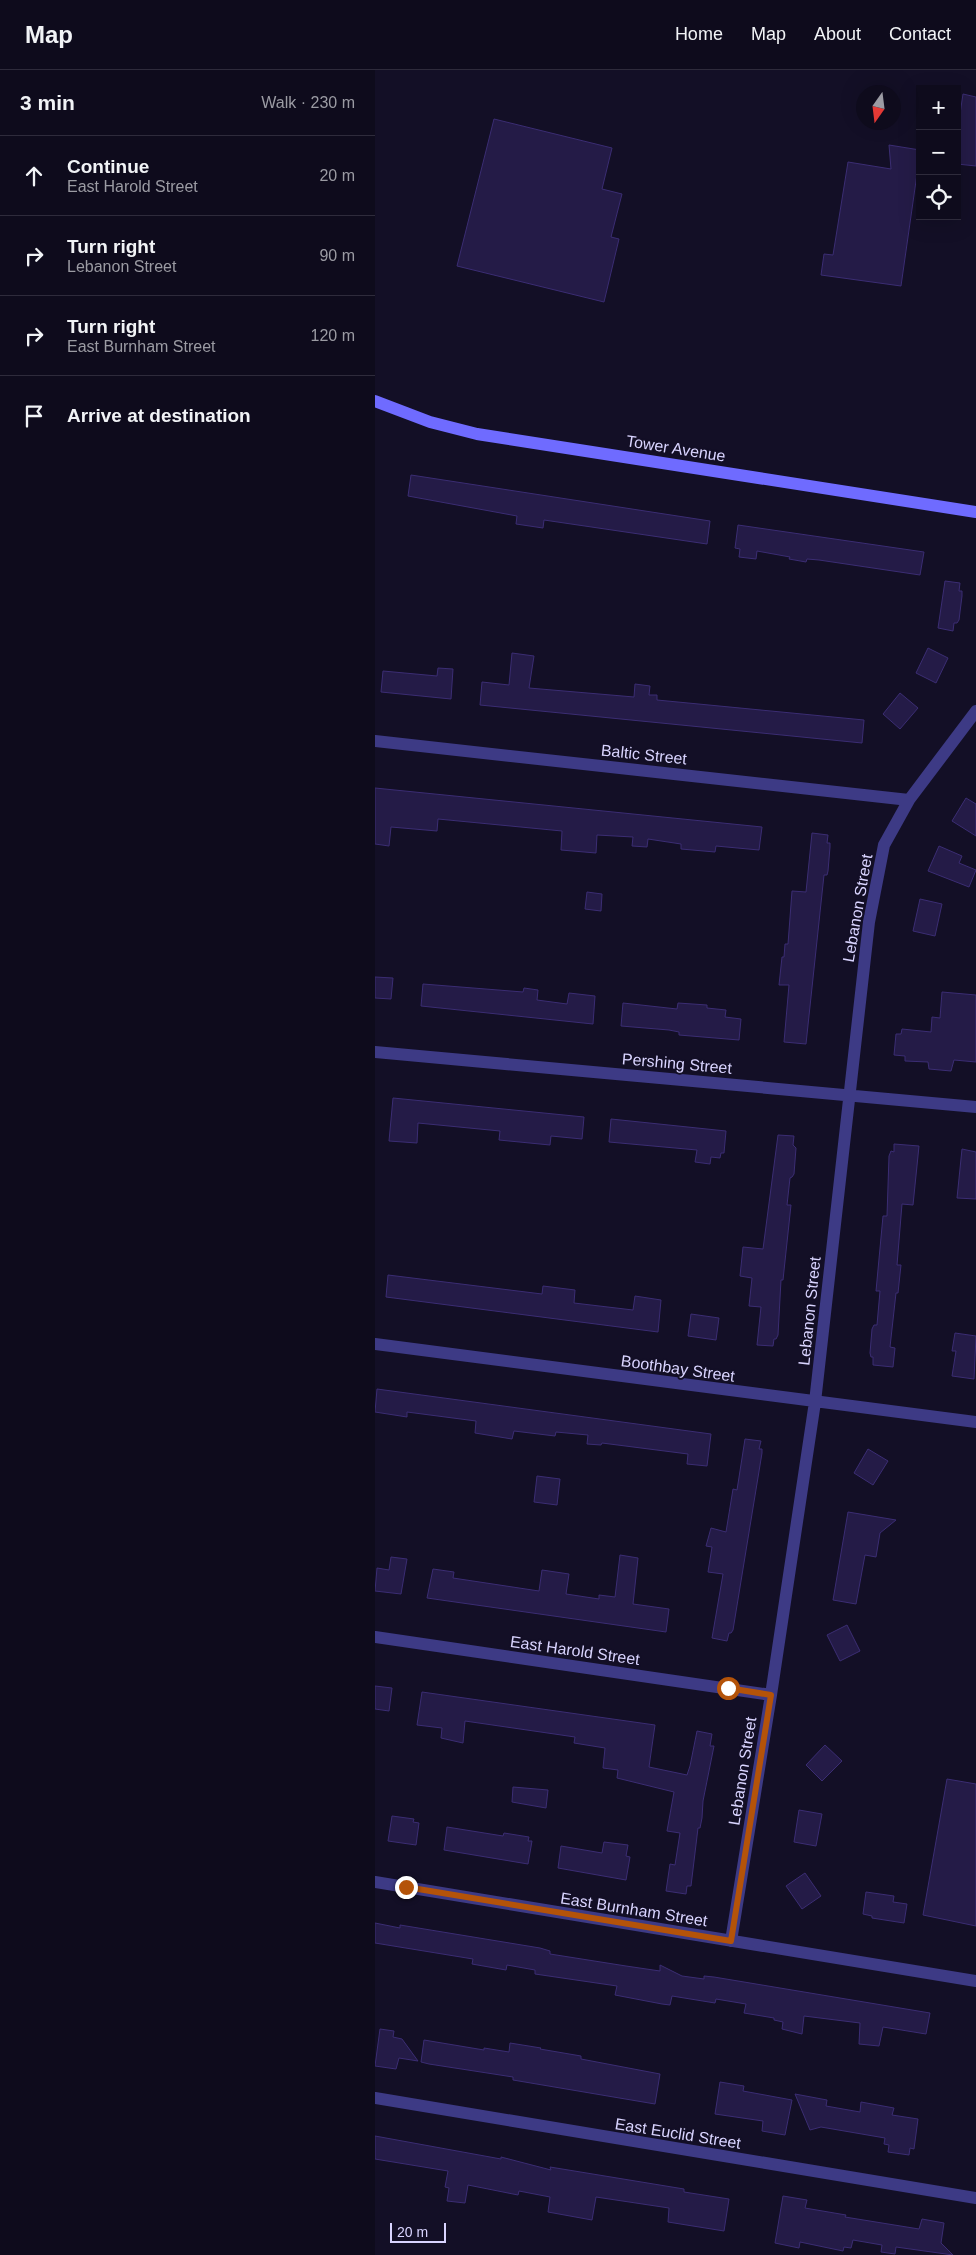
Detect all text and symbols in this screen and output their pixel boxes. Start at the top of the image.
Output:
text: Map [25,21,73,48]
text: Home [675,24,723,44]
text: Map [751,24,786,44]
text: About [814,24,861,44]
text: Contact [889,24,951,44]
north arrow [856,85,901,130]
map controls [916,85,961,220]
button: + [916,85,961,130]
text: 3 min [20,91,75,114]
text: Walk · 230 m [261,94,355,111]
button: − [916,130,961,175]
text: Continue [67,156,149,177]
icon: ahead [20,162,48,190]
text: 20 m [319,167,355,184]
button: locate [916,175,961,220]
text: East Harold Street [67,178,198,195]
text: Turn right [67,236,155,257]
icon: right [20,242,48,270]
text: 90 m [319,247,355,264]
text: Lebanon Street [67,258,176,275]
text: Turn right [67,316,155,337]
icon: right [20,322,48,350]
text: 120 m [311,327,355,344]
text: East Burnham Street [67,338,216,355]
icon: arrive [20,402,48,430]
text: Arrive at destination [67,405,251,426]
street label: Tower Avenue [625,432,727,465]
street label: Baltic Street [600,742,688,768]
street label: Lebanon Street [840,852,875,963]
street label: Pershing Street [621,1050,733,1077]
street label: Lebanon Street [795,1255,824,1366]
street label: Boothbay Street [620,1352,736,1385]
street label: East Harold Street [509,1633,641,1668]
route start [717,1677,740,1700]
street label: Lebanon Street [726,1715,760,1826]
route end [395,1876,418,1899]
street label: East Burnham Street [559,1889,709,1930]
street label: East Euclid Street [614,2115,743,2152]
scale bar [390,2220,446,2243]
text: 20 m [397,2224,428,2240]

